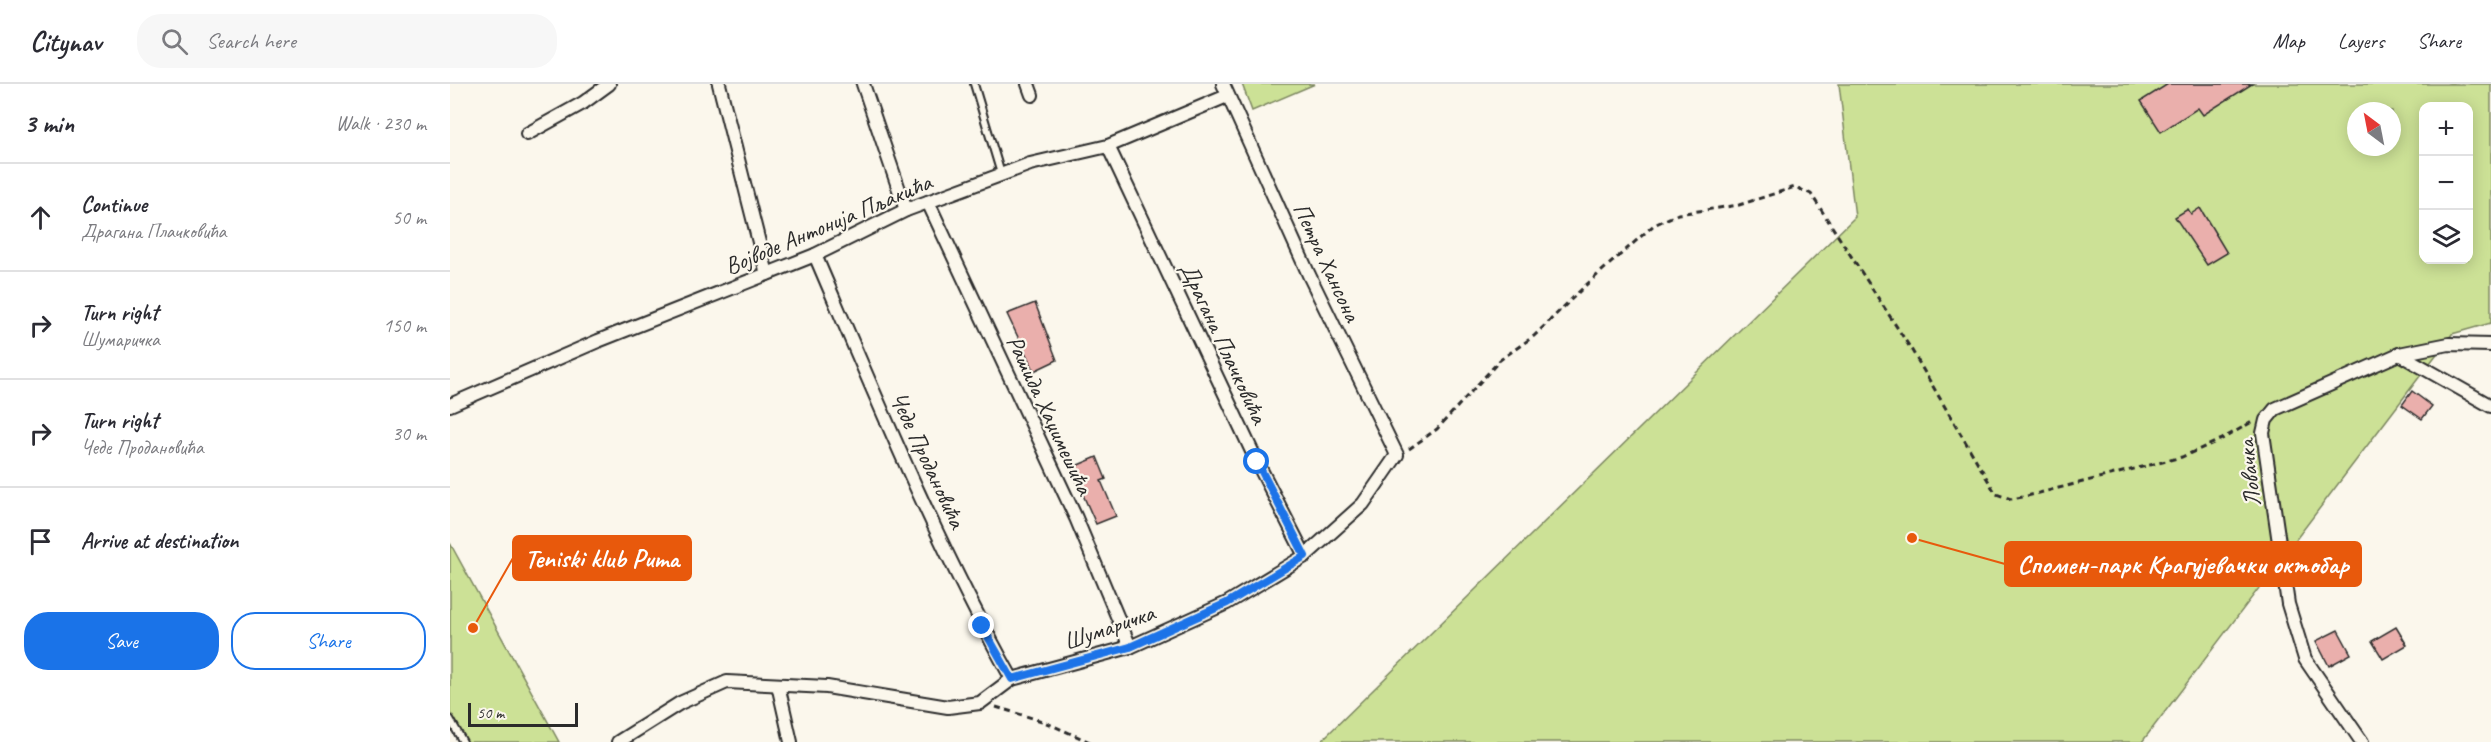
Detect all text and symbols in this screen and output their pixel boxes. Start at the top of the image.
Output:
search box [137,14,557,68]
text: Citynav [30,24,101,59]
icon: search [158,25,191,58]
text: Search here [206,27,296,55]
text: Map [2272,28,2305,54]
text: Layers [2338,28,2384,54]
text: Share [2417,28,2461,54]
north arrow [2347,102,2401,156]
map controls [2419,102,2473,264]
button: + [2419,102,2473,156]
text: 3 min [24,107,74,140]
text: Walk · 230 m [336,111,426,136]
button: − [2419,156,2473,210]
street label: Војводе Антонија Пљакића [720,166,937,281]
text: Continue [81,191,147,219]
street label: Петра Хансона [1286,198,1368,327]
icon: ahead [24,201,57,234]
text: 50 m [392,205,426,230]
button: layers [2419,210,2473,264]
text: Драгана Плачковића [81,219,226,244]
street label: Драгана Плачковића [1174,258,1275,430]
text: Turn right [81,299,158,327]
icon: right [24,309,57,342]
text: 150 m [383,313,426,338]
text: Шумаричка [81,327,160,352]
street label: Рашида Хаџимешића [1000,331,1101,501]
street label: Чеде Продановића [883,387,973,534]
text: Turn right [81,407,158,435]
icon: right [24,417,57,450]
text: 30 m [392,421,426,446]
text: Чеде Продановића [81,435,203,460]
street label: Ловачка [2230,436,2267,508]
route start [1243,448,1269,474]
icon: arrive [24,525,57,558]
text: Arrive at destination [81,527,238,555]
callout: Teniski klub Puma [513,536,691,580]
text: Teniski klub Puma [525,542,681,575]
callout: Спомен-парк Крагујевачки октобар [2005,542,2361,586]
text: Спомен-парк Крагујевачки октобар [2017,548,2351,581]
street label: Шумаричка [1059,597,1160,657]
button: Save [24,612,219,670]
button: Share [231,612,426,670]
route end [968,612,994,638]
scale bar [468,700,578,728]
text: 50 m [477,703,504,723]

